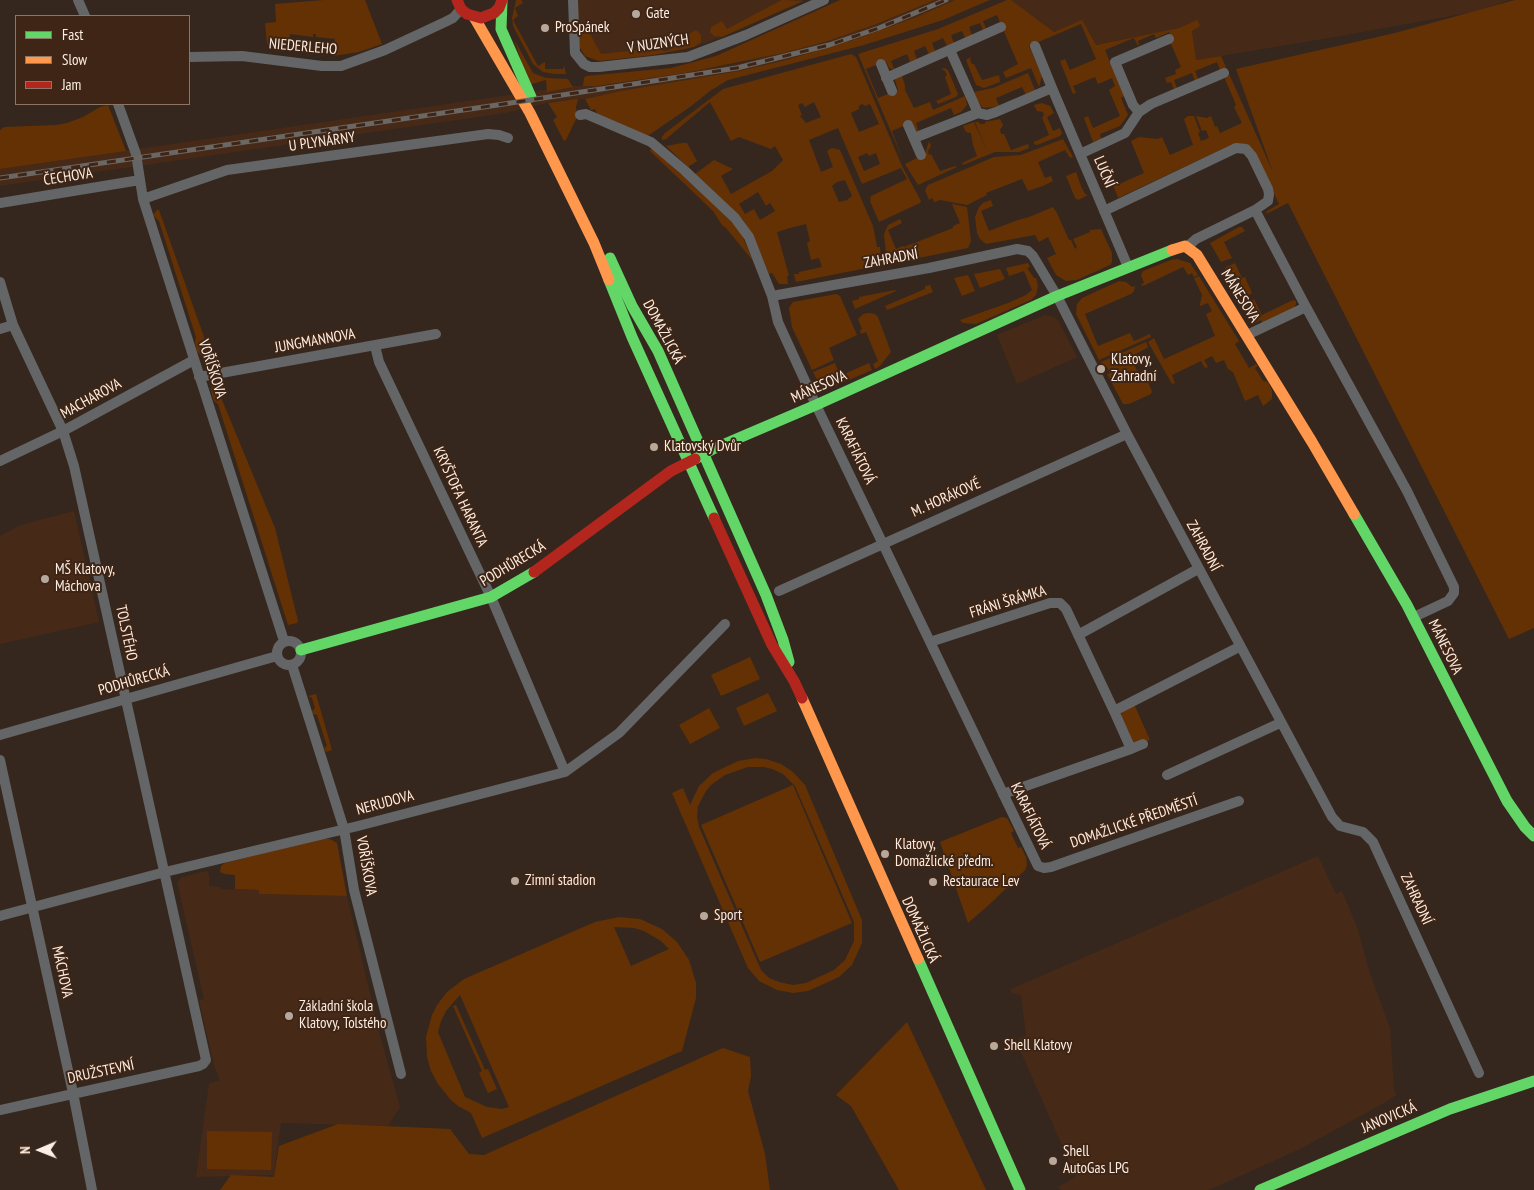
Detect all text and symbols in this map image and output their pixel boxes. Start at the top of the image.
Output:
place label: Gate [646,5,670,23]
marker: Gate [630,8,642,20]
legend [15,15,190,105]
place label: ProSpánek [555,19,609,37]
marker: ProSpánek [539,22,551,34]
text: Fast [62,25,83,44]
street label: V NUZNÝCH [626,31,690,57]
street label: NIEDERLEHO [268,35,338,59]
text: Slow [62,50,87,69]
text: Jam [62,75,81,94]
street label: U PLYNÁRNY [288,128,356,156]
street label: LUČNÍ [1089,154,1119,190]
street label: ČECHOVA [42,164,94,190]
street label: ZAHRADNÍ [862,245,920,273]
street label: MÁNESOVA [1217,266,1263,326]
street label: DOMAŽLICKÁ [639,297,687,367]
street label: JUNGMANNOVA [274,325,356,357]
street label: VOŘÍŠKOVA [194,338,230,400]
place label: Klatovy, Zahradní [1111,351,1156,386]
marker: Klatovy, Zahradní [1095,363,1107,375]
street label: MÁNESOVA [788,367,850,407]
street label: MACHAROVA [58,375,124,423]
street label: KARAFIÁTOVÁ [831,415,879,487]
place label: Klatovský Dvůr [664,438,741,456]
marker: Klatovský Dvůr [648,441,660,453]
street label: KRYŠTOFA HARANTA [429,444,491,550]
street label: M. HORÁKOVÉ [909,475,983,521]
street label: ZAHRADNÍ [1182,518,1224,574]
street label: PODHŮRECKÁ [477,537,549,591]
place label: MŠ Klatovy, Máchova [55,561,115,596]
marker: MŠ Klatovy, Máchova [39,573,51,585]
street label: FRÁNI ŠRÁMKA [968,582,1048,622]
street label: TOLSTÉHO [111,604,141,662]
street label: MÁNESOVA [1424,617,1466,677]
street label: PODHŮRECKÁ [96,662,172,700]
street label: KARAFIÁTOVÁ [1006,780,1054,852]
street label: NERUDOVA [354,787,416,819]
street label: DOMAŽLICKÉ PŘEDMĚSTÍ [1068,792,1200,852]
street label: VOŘÍŠKOVA [352,835,380,897]
place label: Klatovy, Domažlické předm. [895,836,993,871]
marker: Klatovy, Domažlické předm. [879,848,891,860]
street label: ZAHRADNÍ [1396,870,1436,928]
place label: Zimní stadion [525,872,596,890]
place label: Restaurace Lev [943,873,1019,891]
marker: Zimní stadion [509,875,521,887]
marker: Restaurace Lev [927,876,939,888]
street label: DOMAŽLICKÁ [898,894,942,966]
place label: Sport [714,907,742,925]
marker: Sport [698,910,710,922]
street label: MÁCHOVA [48,944,76,1000]
place label: Základní škola Klatovy, Tolstého [299,998,386,1033]
marker: Základní škola Klatovy, Tolstého [283,1010,295,1022]
place label: Shell Klatovy [1004,1037,1072,1055]
marker: Shell Klatovy [988,1040,1000,1052]
street label: DRUŽSTEVNÍ [66,1056,136,1088]
street label: JANOVICKÁ [1359,1098,1419,1138]
north arrow [15,1125,65,1175]
place label: Shell AutoGas LPG [1063,1143,1129,1178]
text: N [16,1146,34,1154]
marker: Shell AutoGas LPG [1047,1155,1059,1167]

